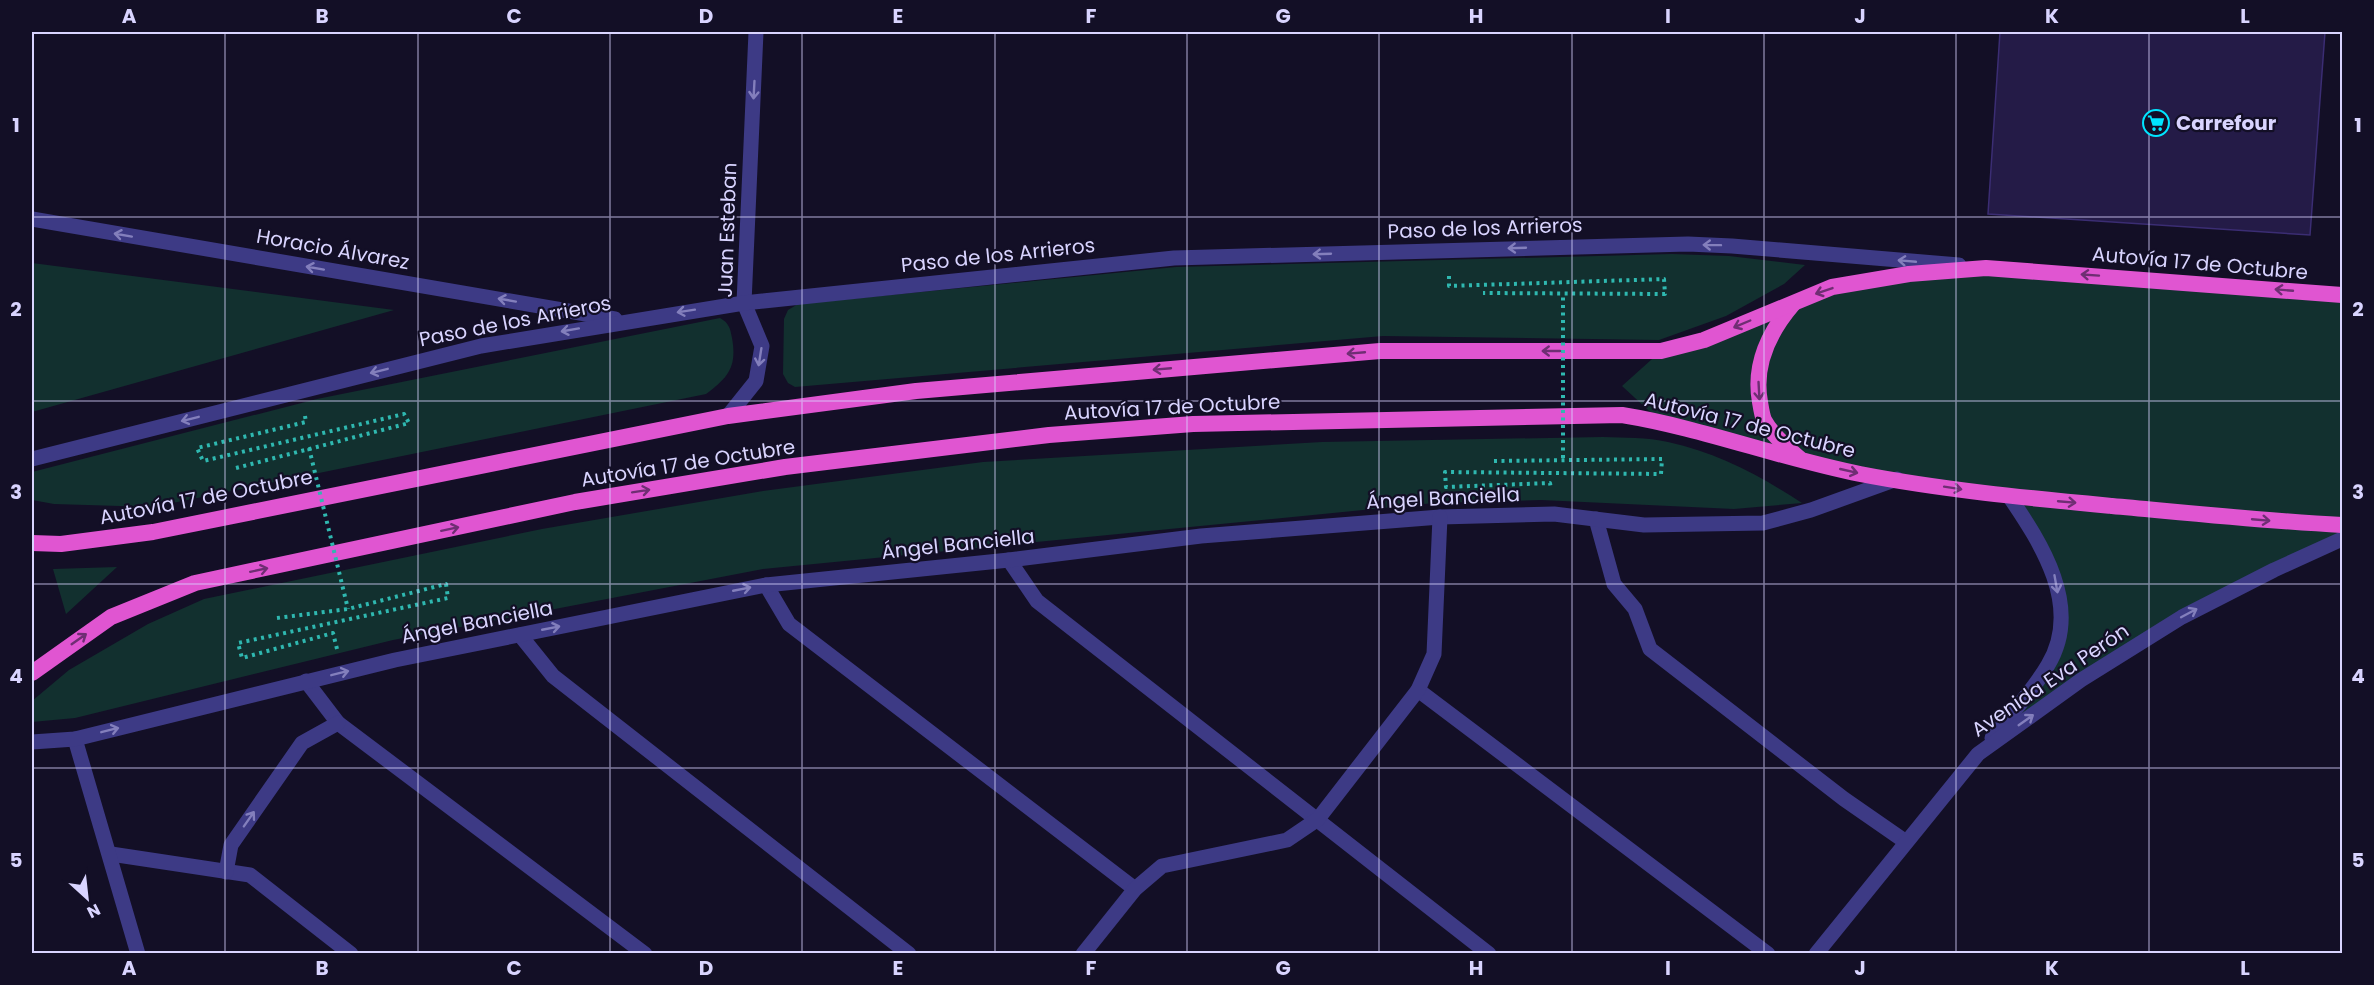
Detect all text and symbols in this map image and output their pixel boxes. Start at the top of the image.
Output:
text: A [122,2,137,30]
text: B [315,2,329,30]
text: C [506,2,522,30]
text: D [699,2,713,30]
text: E [893,2,903,30]
text: F [1086,2,1097,30]
text: G [1275,2,1291,30]
text: H [1469,2,1483,30]
text: I [1665,2,1671,30]
text: J [1854,2,1866,30]
text: K [2045,2,2059,30]
text: L [2240,2,2250,30]
one-way arrow [748,79,759,99]
supermarket icon: Carrefour [2141,108,2171,138]
place label: Carrefour [2176,109,2277,137]
text: 1 [12,111,20,139]
text: 1 [2354,111,2362,139]
street label: Juan Esteban [711,162,743,298]
street label: Paso de los Arrieros [1387,211,1583,245]
street label: Horacio Álvarez [254,222,412,276]
one-way arrow [114,229,133,240]
street label: Paso de los Arrieros [900,231,1096,279]
one-way arrow [1703,239,1723,251]
street label: Autovía 17 de Octubre [2091,240,2309,286]
one-way arrow [1508,242,1528,254]
one-way arrow [1313,248,1333,259]
one-way arrow [1897,255,1917,266]
one-way arrow [306,262,326,273]
one-way arrow [2080,269,2100,280]
one-way arrow [2275,284,2295,295]
one-way arrow [1815,286,1834,297]
street label: Paso de los Arrieros [417,289,613,353]
one-way arrow [498,294,518,305]
text: 2 [10,295,22,323]
text: 2 [2352,295,2364,323]
one-way arrow [676,306,696,317]
one-way arrow [1733,319,1751,330]
one-way arrow [560,325,580,336]
one-way arrow [1542,345,1562,357]
one-way arrow [754,347,765,367]
one-way arrow [1347,347,1367,358]
one-way arrow [1153,364,1173,375]
one-way arrow [370,366,389,378]
one-way arrow [1754,380,1765,400]
street label: Autovía 17 de Octubre [1642,385,1858,465]
street label: Autovía 17 de Octubre [1063,387,1281,427]
one-way arrow [181,414,200,426]
street label: Autovía 17 de Octubre [579,432,797,494]
street label: Autovía 17 de Octubre [97,463,315,531]
one-way arrow [1839,466,1858,478]
text: 3 [10,478,22,506]
text: 3 [2352,478,2364,506]
street label: Ángel Banciella [1365,480,1521,516]
one-way arrow [1943,482,1962,493]
one-way arrow [631,485,651,496]
one-way arrow [2057,497,2077,508]
one-way arrow [2251,515,2271,526]
one-way arrow [440,522,459,534]
street label: Ángel Banciella [880,522,1036,566]
one-way arrow [250,563,269,575]
one-way arrow [2051,574,2062,593]
one-way arrow [732,583,751,595]
street label: Ángel Banciella [399,594,555,650]
one-way arrow [2180,607,2197,619]
street label: Avenida Eva Perón [1966,617,2134,743]
one-way arrow [541,622,560,633]
one-way arrow [71,633,87,645]
text: 4 [9,662,23,690]
text: 4 [2351,662,2365,690]
one-way arrow [330,666,349,678]
one-way arrow [2017,713,2033,726]
one-way arrow [100,724,119,736]
one-way arrow [243,812,255,828]
text: 5 [10,846,23,874]
text: 5 [2352,846,2365,874]
north arrow [57,868,117,928]
text: N [83,898,104,924]
text: A [122,954,137,982]
text: B [315,954,329,982]
text: C [506,954,522,982]
text: D [699,954,713,982]
text: E [893,954,903,982]
text: F [1086,954,1097,982]
text: G [1275,954,1291,982]
text: H [1469,954,1483,982]
text: I [1665,954,1671,982]
text: J [1854,954,1866,982]
text: K [2045,954,2059,982]
text: L [2240,954,2250,982]

